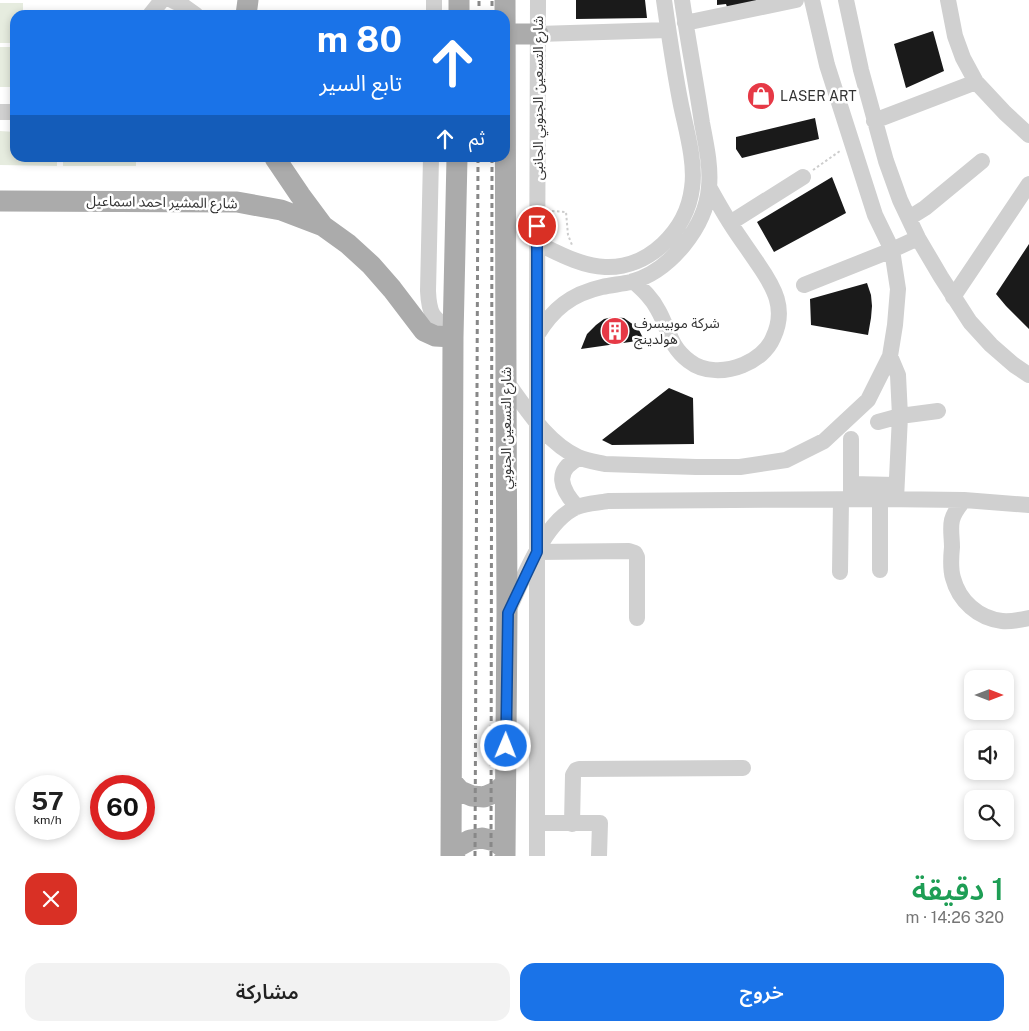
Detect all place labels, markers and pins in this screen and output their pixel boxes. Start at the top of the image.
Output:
shop icon: LASER ART [746,81,776,111]
place label: LASER ART [780,88,857,104]
pin [516,205,558,247]
place label: شركة موبيسرف هولدينج [634,315,720,350]
building icon: شركة موبيسرف هولدينج [600,316,630,346]

